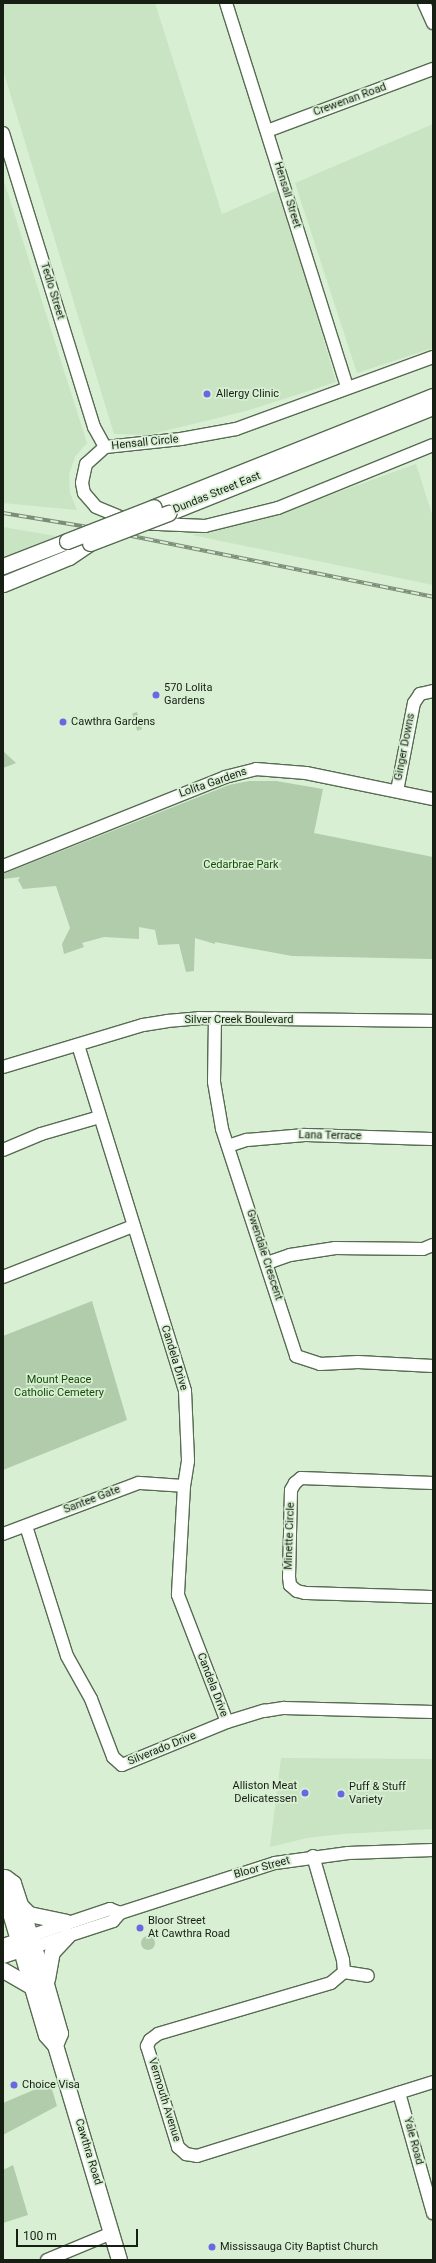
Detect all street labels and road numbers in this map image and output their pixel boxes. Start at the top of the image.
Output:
street label: Crewenan Road [312,81,388,119]
street label: Hensall Street [271,160,303,230]
street label: Tedlo Street [37,261,67,321]
street label: Hensall Circle [111,433,179,453]
street label: Dundas Street East [171,469,263,517]
street label: Ginger Downs [392,712,418,782]
street label: Lolita Gardens [177,765,249,801]
street label: Silver Creek Boulevard [185,1013,293,1027]
street label: Lana Terrace [298,1129,362,1143]
street label: Gwendale Crescent [243,1208,285,1302]
street label: Candela Drive [158,1324,190,1392]
street label: Santee Gate [62,1483,122,1517]
street label: Minette Circle [282,1502,298,1570]
street label: Candela Drive [194,1651,230,1719]
street label: Silverado Drive [126,1729,198,1769]
street label: Bloor Street [232,1854,292,1882]
street label: Vermouth Avenue [145,2057,183,2143]
street label: Yale Road [400,2116,426,2166]
street label: Cawthra Road [72,2117,104,2187]

